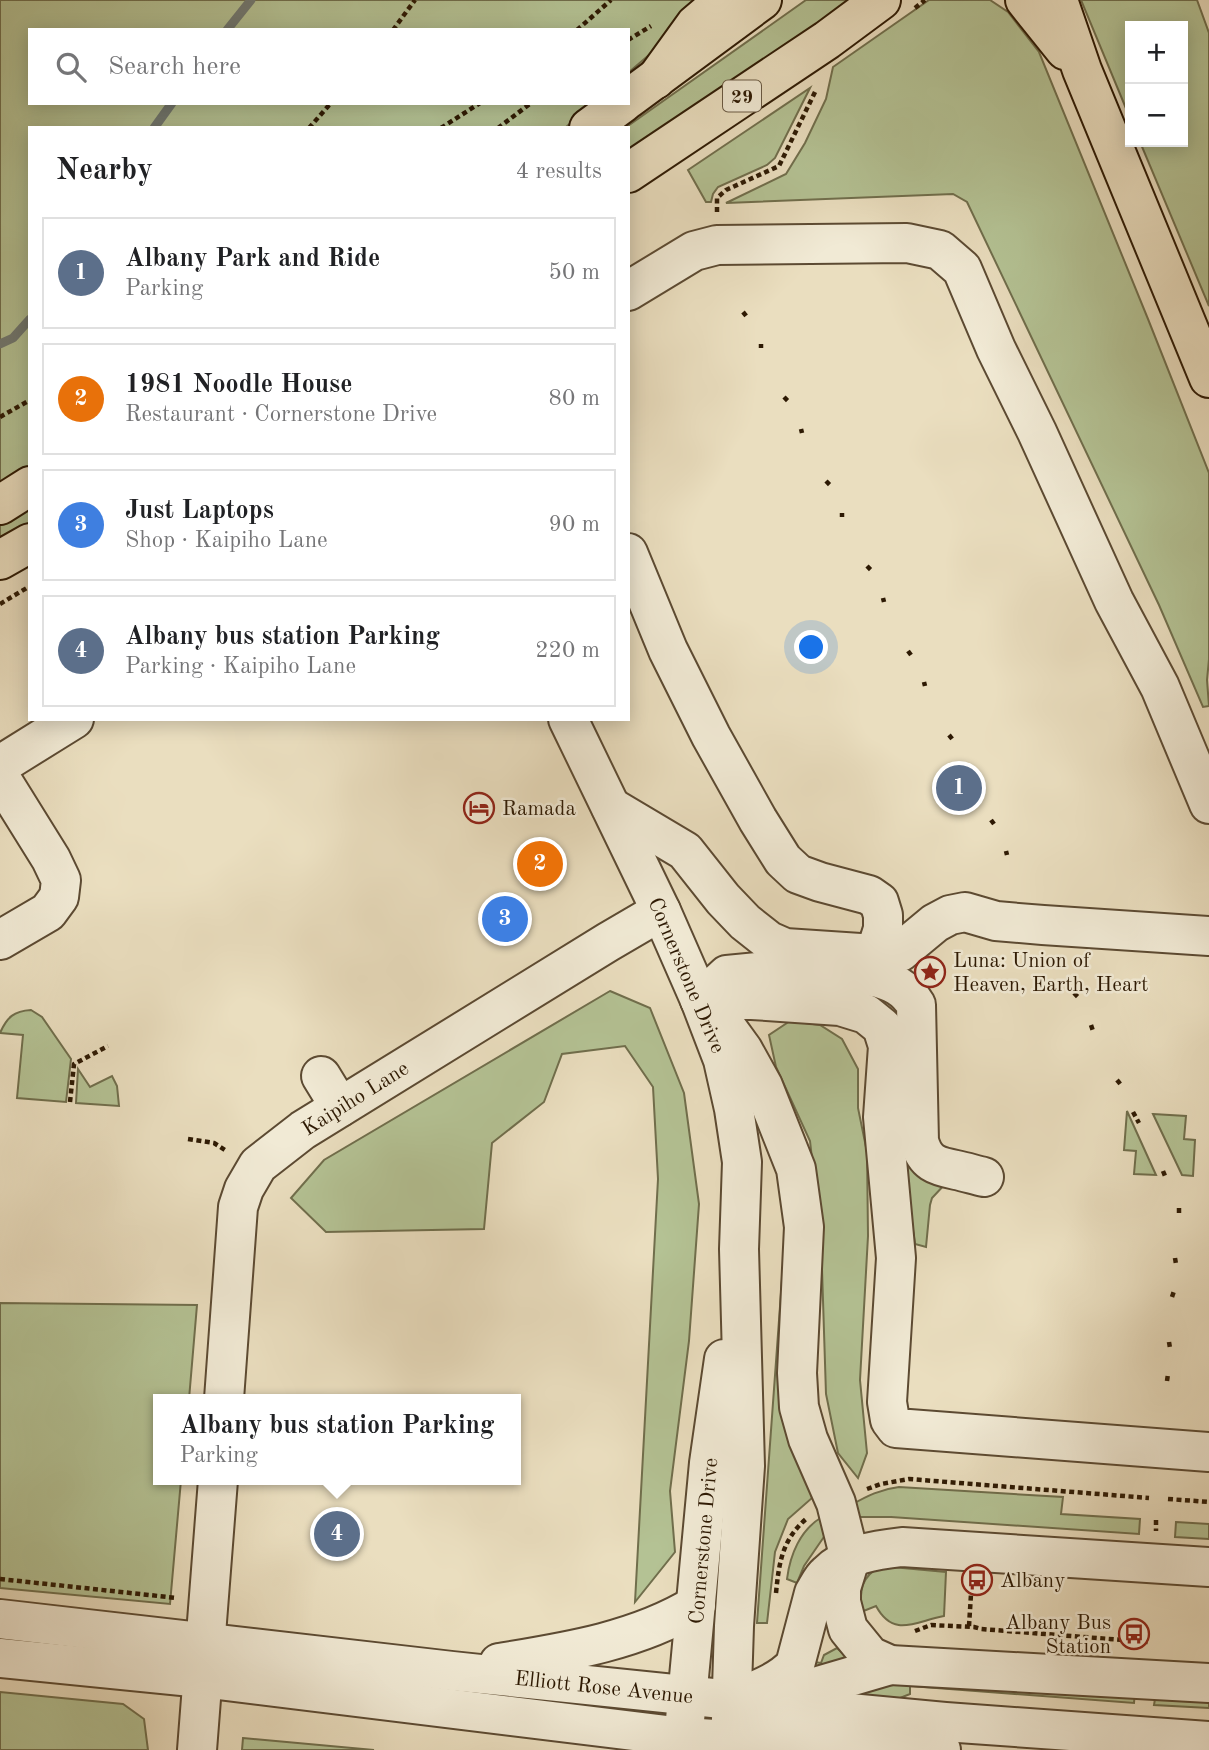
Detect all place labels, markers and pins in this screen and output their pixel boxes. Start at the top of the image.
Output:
pin: 1 [936,762,982,814]
hotel icon: Ramada [462,791,496,825]
place label: Ramada [502,799,576,820]
pin: 2 [517,838,563,890]
pin: 3 [482,893,528,945]
place label: Luna: Union of Heaven, Earth, Heart [953,951,1148,996]
place icon: Luna: Union of Heaven, Earth, Heart [913,955,947,989]
pin: 4 [314,1508,360,1560]
bus stop icon: Albany [960,1563,994,1597]
place label: Albany [1000,1571,1065,1592]
place label: Albany Bus Station [1005,1613,1111,1658]
bus stop icon: Albany Bus Station [1117,1617,1151,1651]

